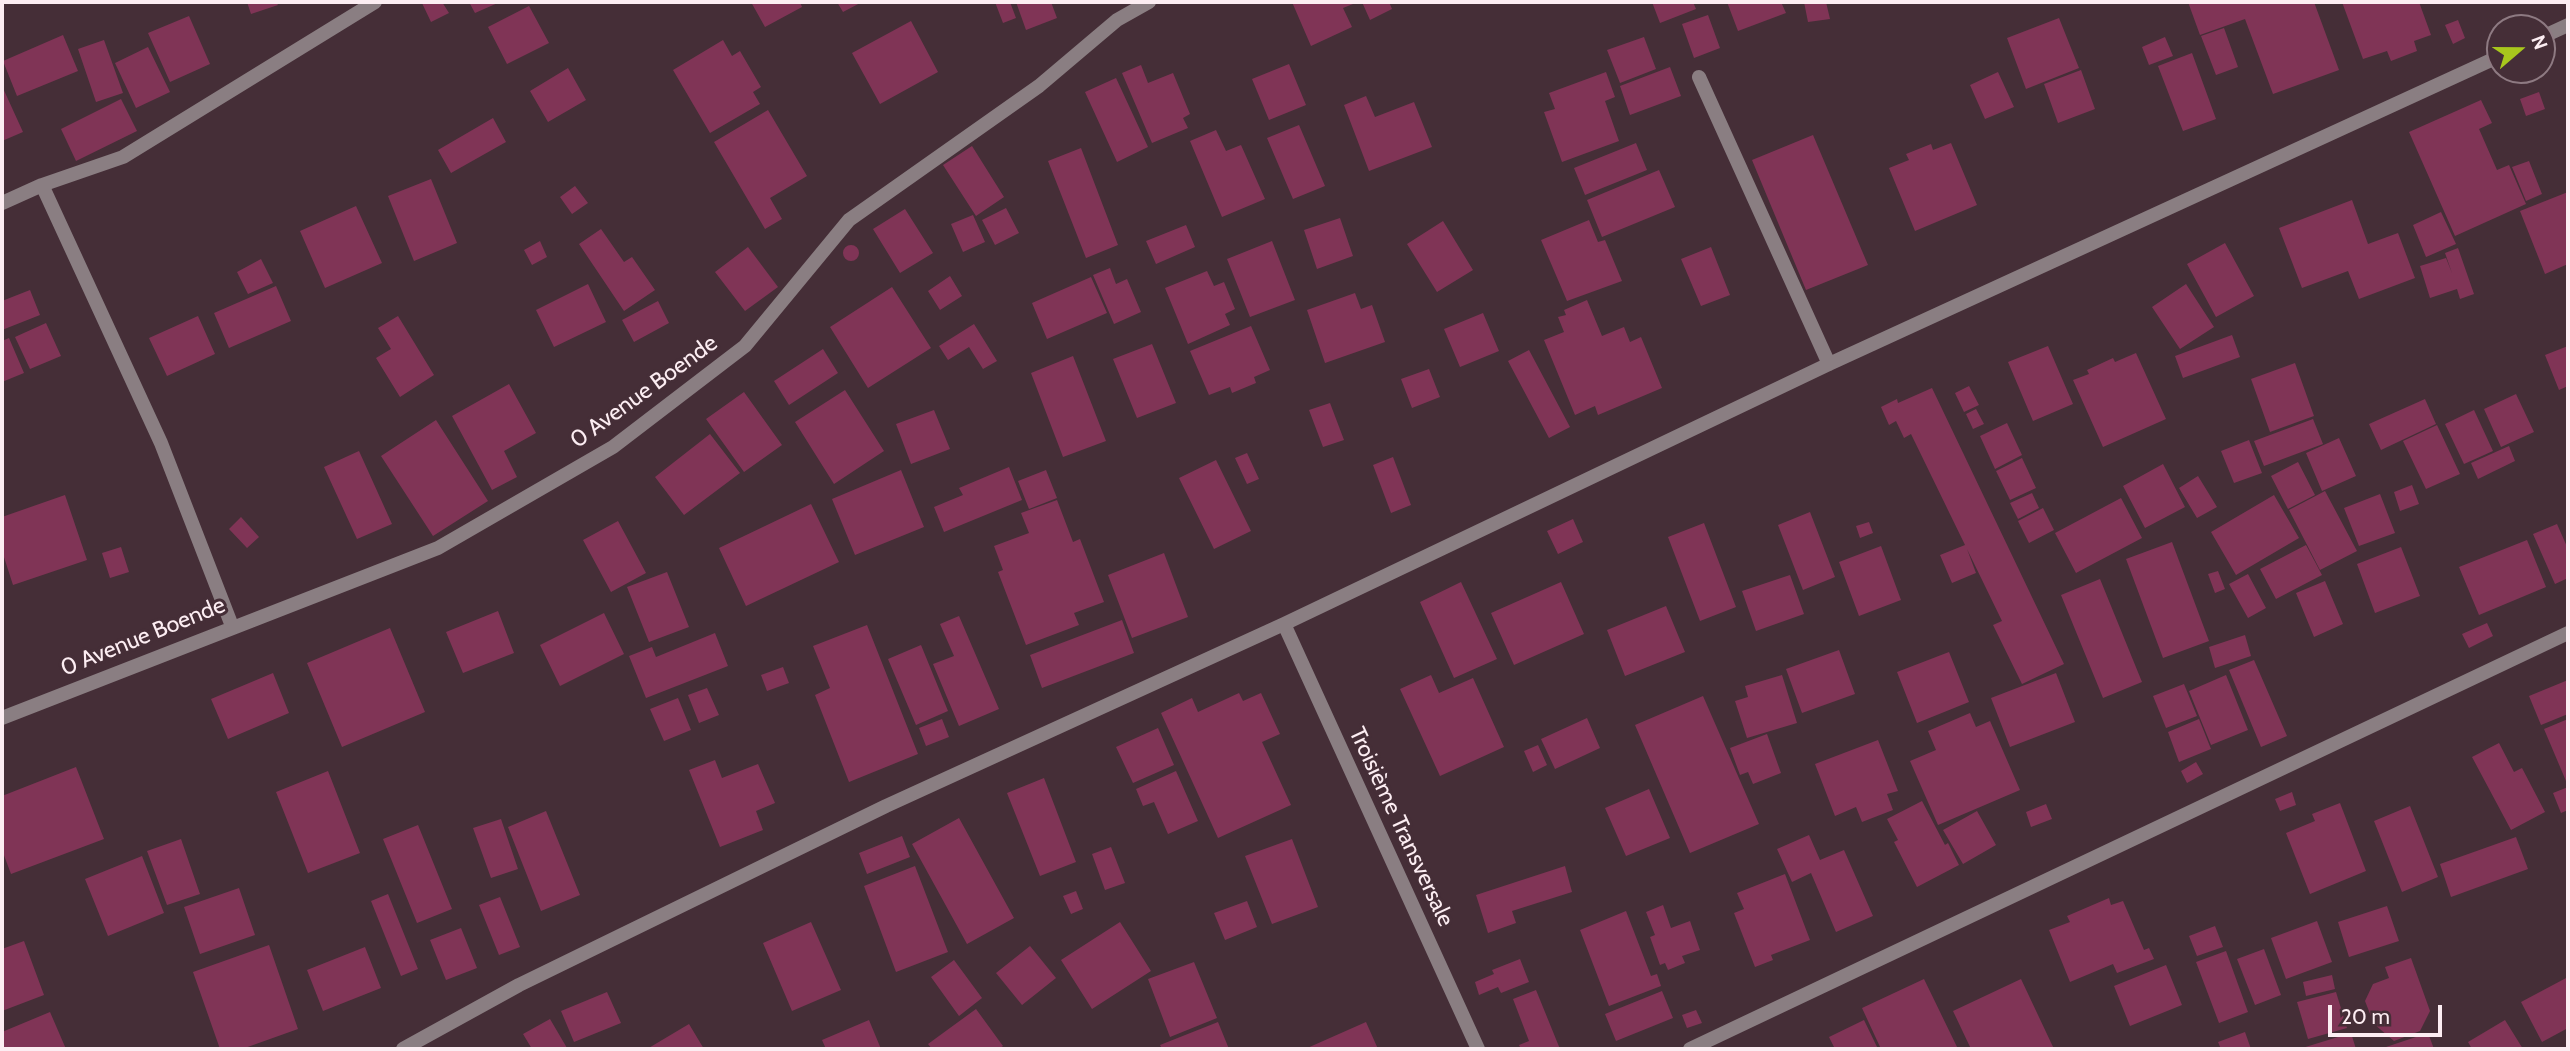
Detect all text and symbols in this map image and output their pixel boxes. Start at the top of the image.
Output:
north arrow [2486,14,2556,84]
text: N [2526,32,2552,53]
street label: 0 Avenue Boende [565,329,723,455]
street label: 0 Avenue Boende [57,591,229,683]
street label: Troisième Transversale [1343,723,1459,931]
scale bar [2332,992,2446,1036]
text: 20 m [2341,1004,2390,1029]

